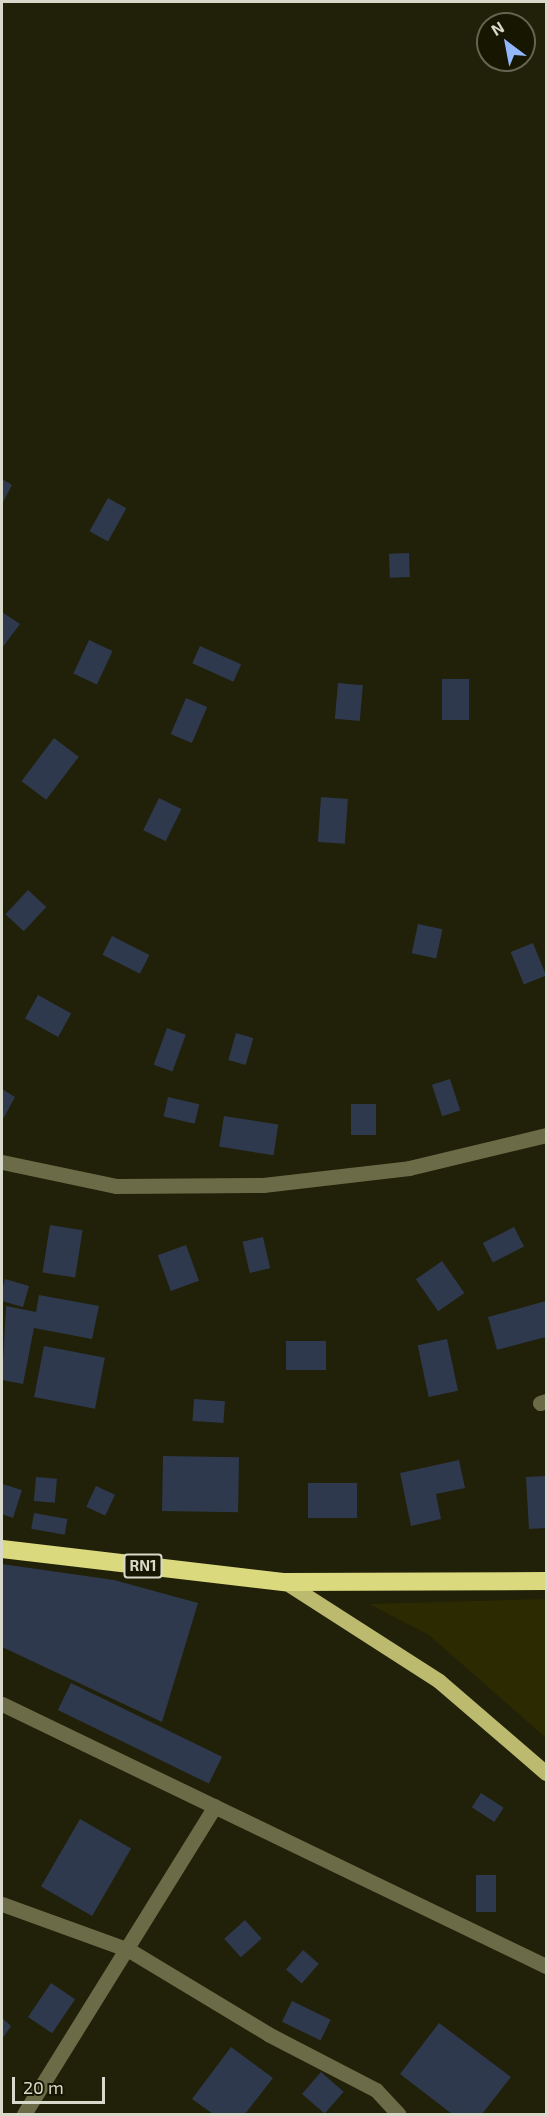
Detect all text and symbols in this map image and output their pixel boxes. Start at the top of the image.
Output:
north arrow [476,12,536,72]
text: N [487,17,507,39]
road number: RN1 [122,1554,164,1578]
scale bar [15,2065,108,2103]
text: 20 m [23,2076,64,2098]

